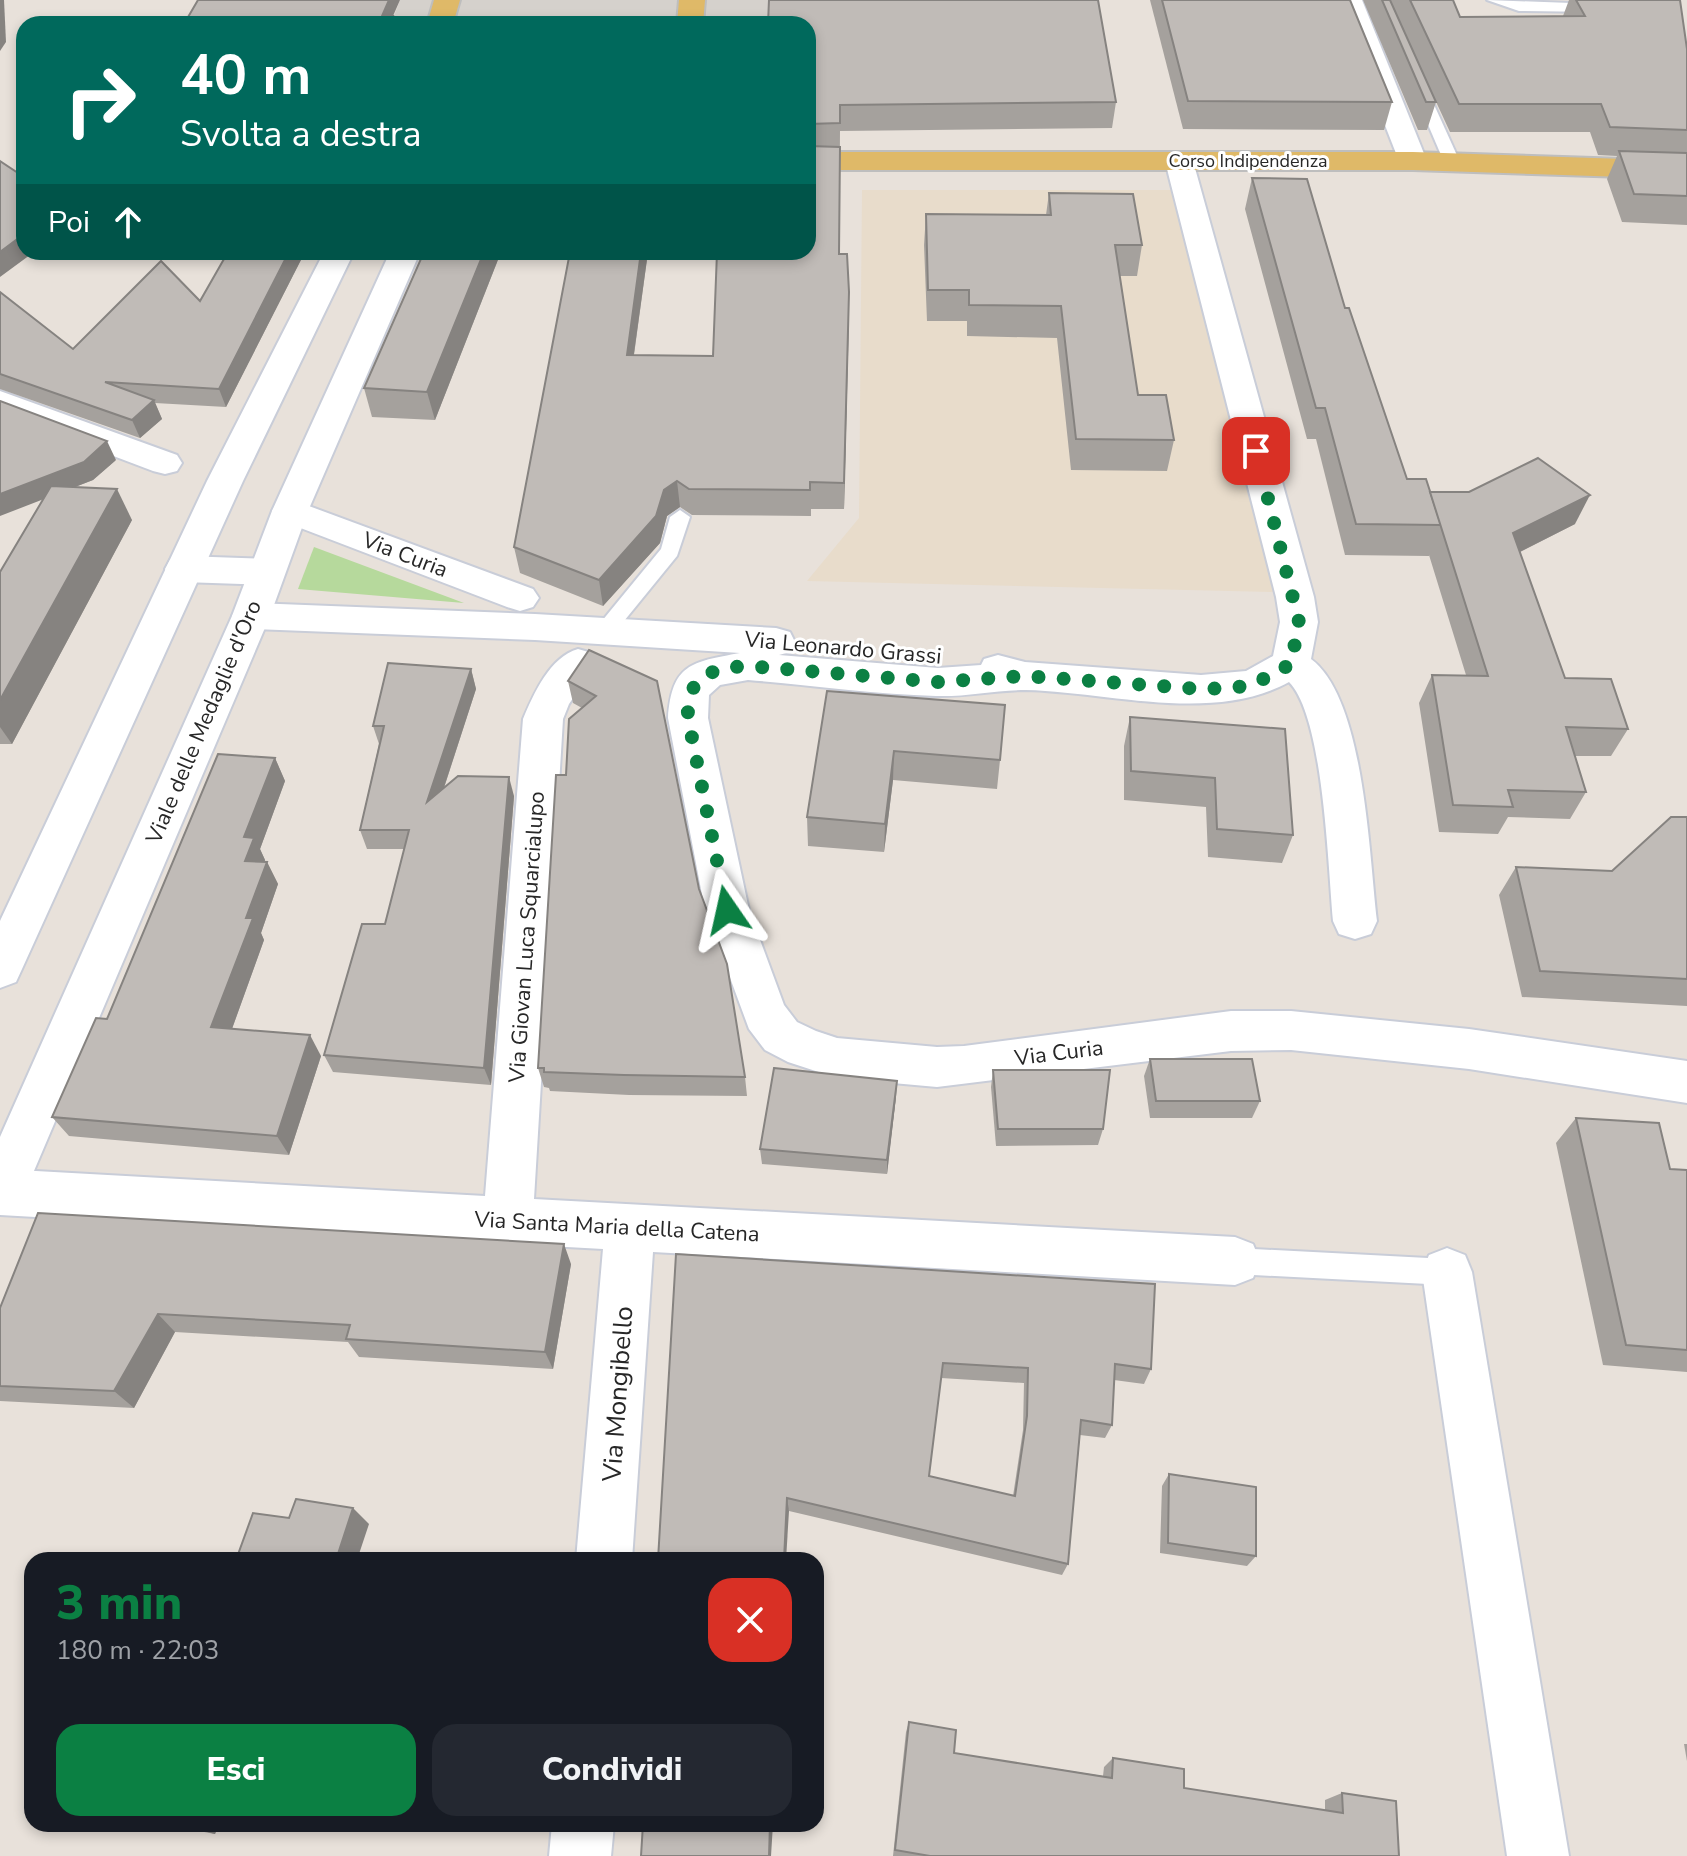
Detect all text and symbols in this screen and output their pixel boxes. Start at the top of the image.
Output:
text: 40 m [180,37,311,114]
icon: right [48,48,152,152]
text: Svolta a destra [180,110,421,159]
street label: Corso Indipendenza [1168,149,1328,173]
icon: ahead [106,200,150,244]
text: Poi [48,202,90,243]
pin [1222,417,1290,485]
icon: arrive [1234,429,1278,473]
street label: Via Curia [357,525,452,585]
street label: Viale delle Medaglie d'Oro [139,596,269,849]
street label: Via Leonardo Grassi [742,624,943,672]
street label: Via Giovan Luca Squarcialupo [502,790,552,1085]
position arrow [685,868,769,952]
street label: Via Curia [1012,1033,1105,1073]
street label: Via Santa Maria della Catena [473,1204,760,1249]
street label: Via Mongibello [594,1305,642,1484]
text: 3 min [56,1570,182,1636]
button: close [708,1578,792,1662]
text: 180 m · 22:03 [56,1633,219,1668]
button: Esci [56,1724,416,1816]
button: Condividi [432,1724,792,1816]

